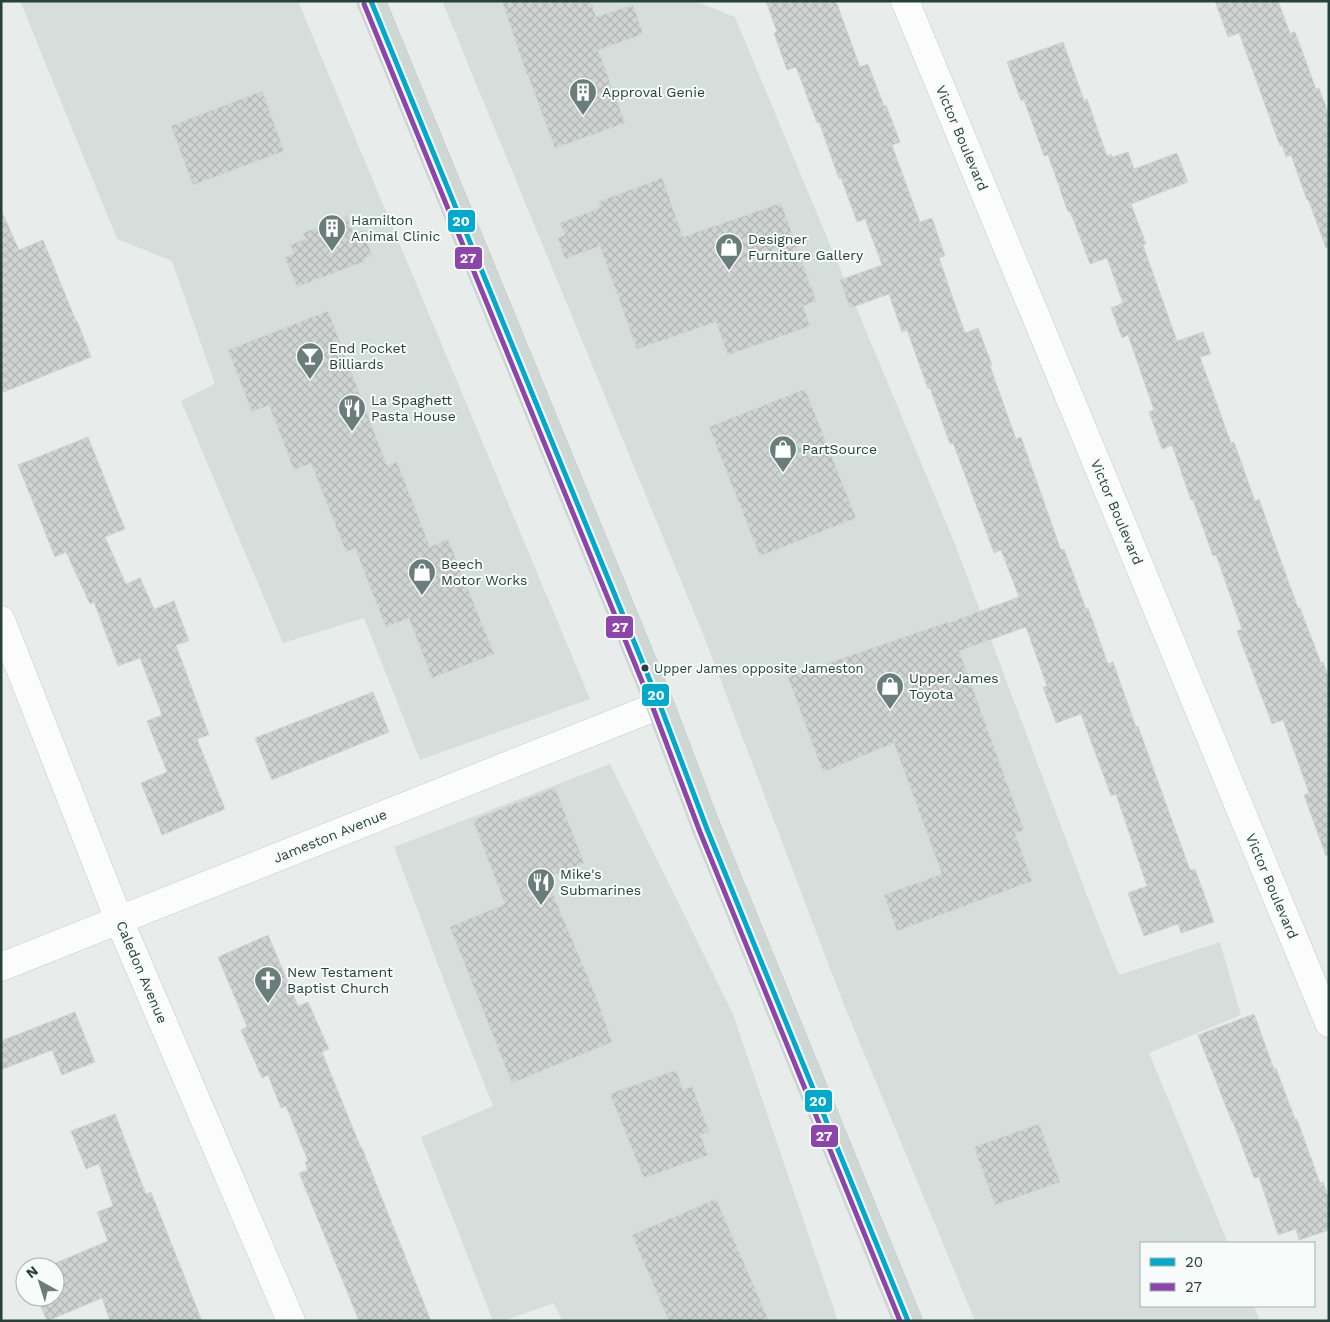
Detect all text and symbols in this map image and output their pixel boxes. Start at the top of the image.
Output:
building icon: Approval Genie [568,77,598,116]
street label: Victor Boulevard [933,83,991,193]
place label: Approval Genie [602,84,705,100]
line badge: 20 [447,209,476,233]
place label: Hamilton Animal Clinic [351,212,440,244]
building icon: Hamilton Animal Clinic [317,213,347,252]
text: 20 [452,213,470,229]
place label: Designer Furniture Gallery [748,231,864,263]
shop icon: Designer Furniture Gallery [714,232,744,271]
line badge: 27 [454,246,483,270]
text: 27 [460,250,477,266]
place label: End Pocket Billiards [329,340,406,372]
bar icon: End Pocket Billiards [295,341,325,380]
place label: La Spaghett Pasta House [371,392,456,424]
restaurant icon: La Spaghett Pasta House [337,393,367,432]
shop icon: PartSource [768,434,798,473]
place label: PartSource [802,441,877,457]
street label: Victor Boulevard [1088,457,1146,567]
place label: Beech Motor Works [441,556,527,588]
shop icon: Beech Motor Works [407,557,437,596]
line badge: 27 [605,615,634,639]
text: 27 [612,619,629,635]
place label: Upper James opposite Jameston [654,661,864,676]
marker: Upper James opposite Jameston [640,663,650,673]
place label: Upper James Toyota [909,670,999,702]
shop icon: Upper James Toyota [875,671,905,710]
line badge: 20 [641,683,670,707]
text: 20 [647,687,665,703]
street label: Jameston Avenue [271,806,389,866]
street label: Victor Boulevard [1243,831,1301,941]
place label: Mike's Submarines [560,866,641,898]
restaurant icon: Mike's Submarines [526,867,556,906]
street label: Caledon Avenue [113,918,171,1026]
place label: New Testament Baptist Church [287,964,393,996]
church icon: New Testament Baptist Church [253,965,283,1004]
line badge: 20 [804,1089,833,1113]
text: 20 [809,1093,827,1109]
line badge: 27 [810,1124,839,1148]
text: 27 [816,1128,833,1144]
legend [1140,1242,1315,1307]
text: 20 [1185,1253,1203,1271]
north arrow [15,1257,65,1307]
text: N [23,1262,41,1281]
text: 27 [1185,1278,1202,1296]

